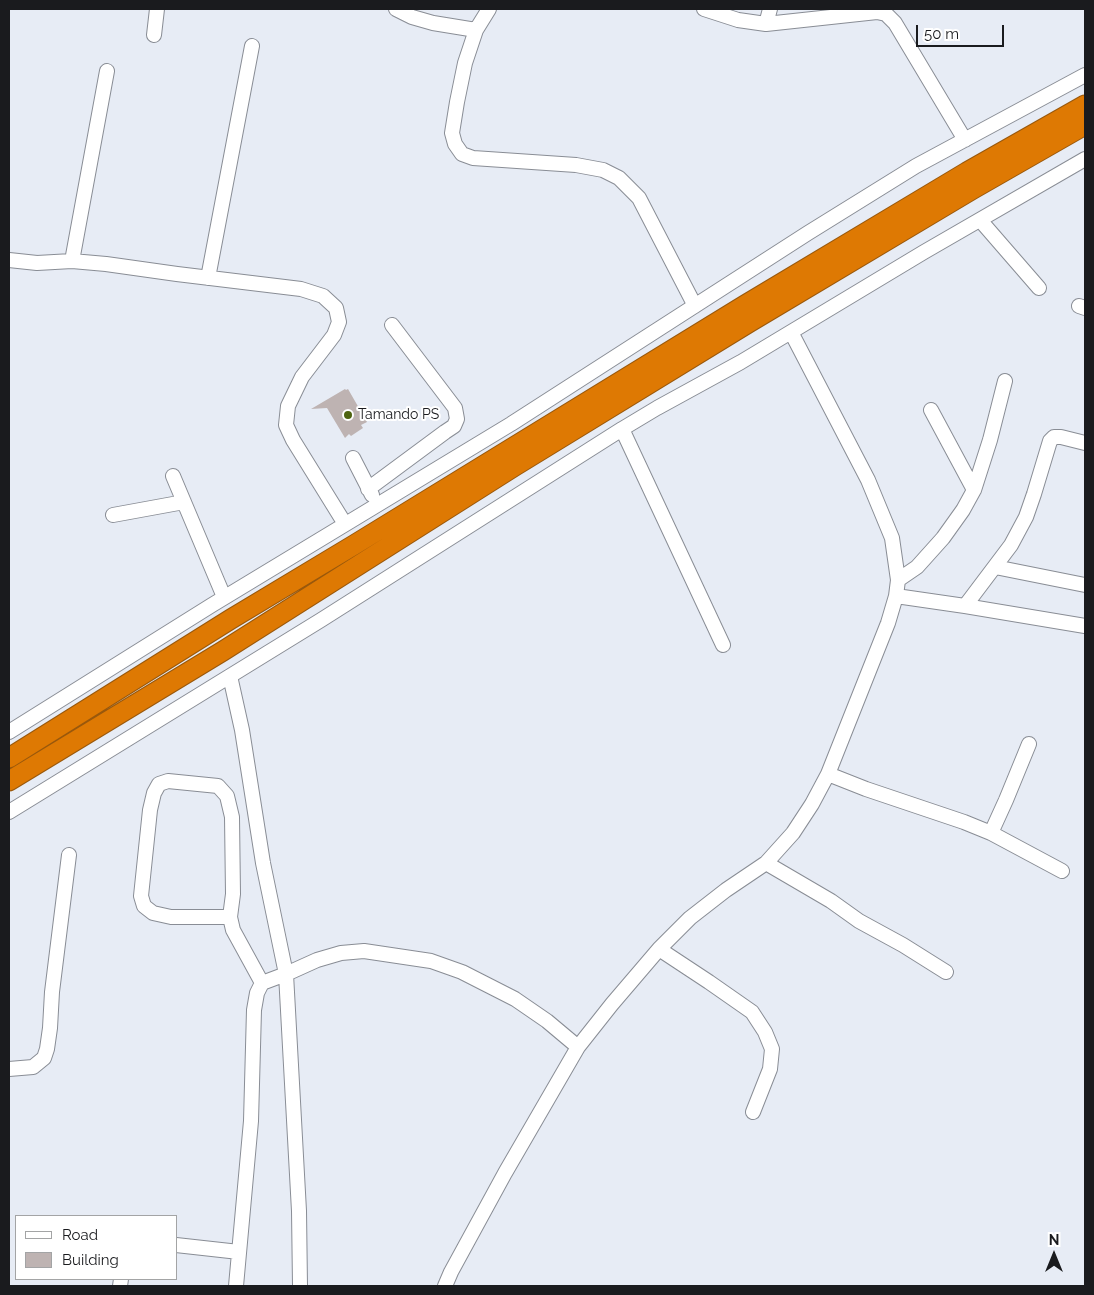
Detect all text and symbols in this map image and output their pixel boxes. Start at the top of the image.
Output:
scale bar [919,15,1006,47]
text: 50 m [924,25,959,43]
place label: Tamando PS [358,407,439,423]
marker: Tamando PS [342,409,354,421]
legend [15,1215,178,1280]
text: Road [62,1226,98,1244]
north arrow [1029,1230,1079,1280]
text: N [1049,1232,1059,1248]
text: Building [62,1251,119,1269]

